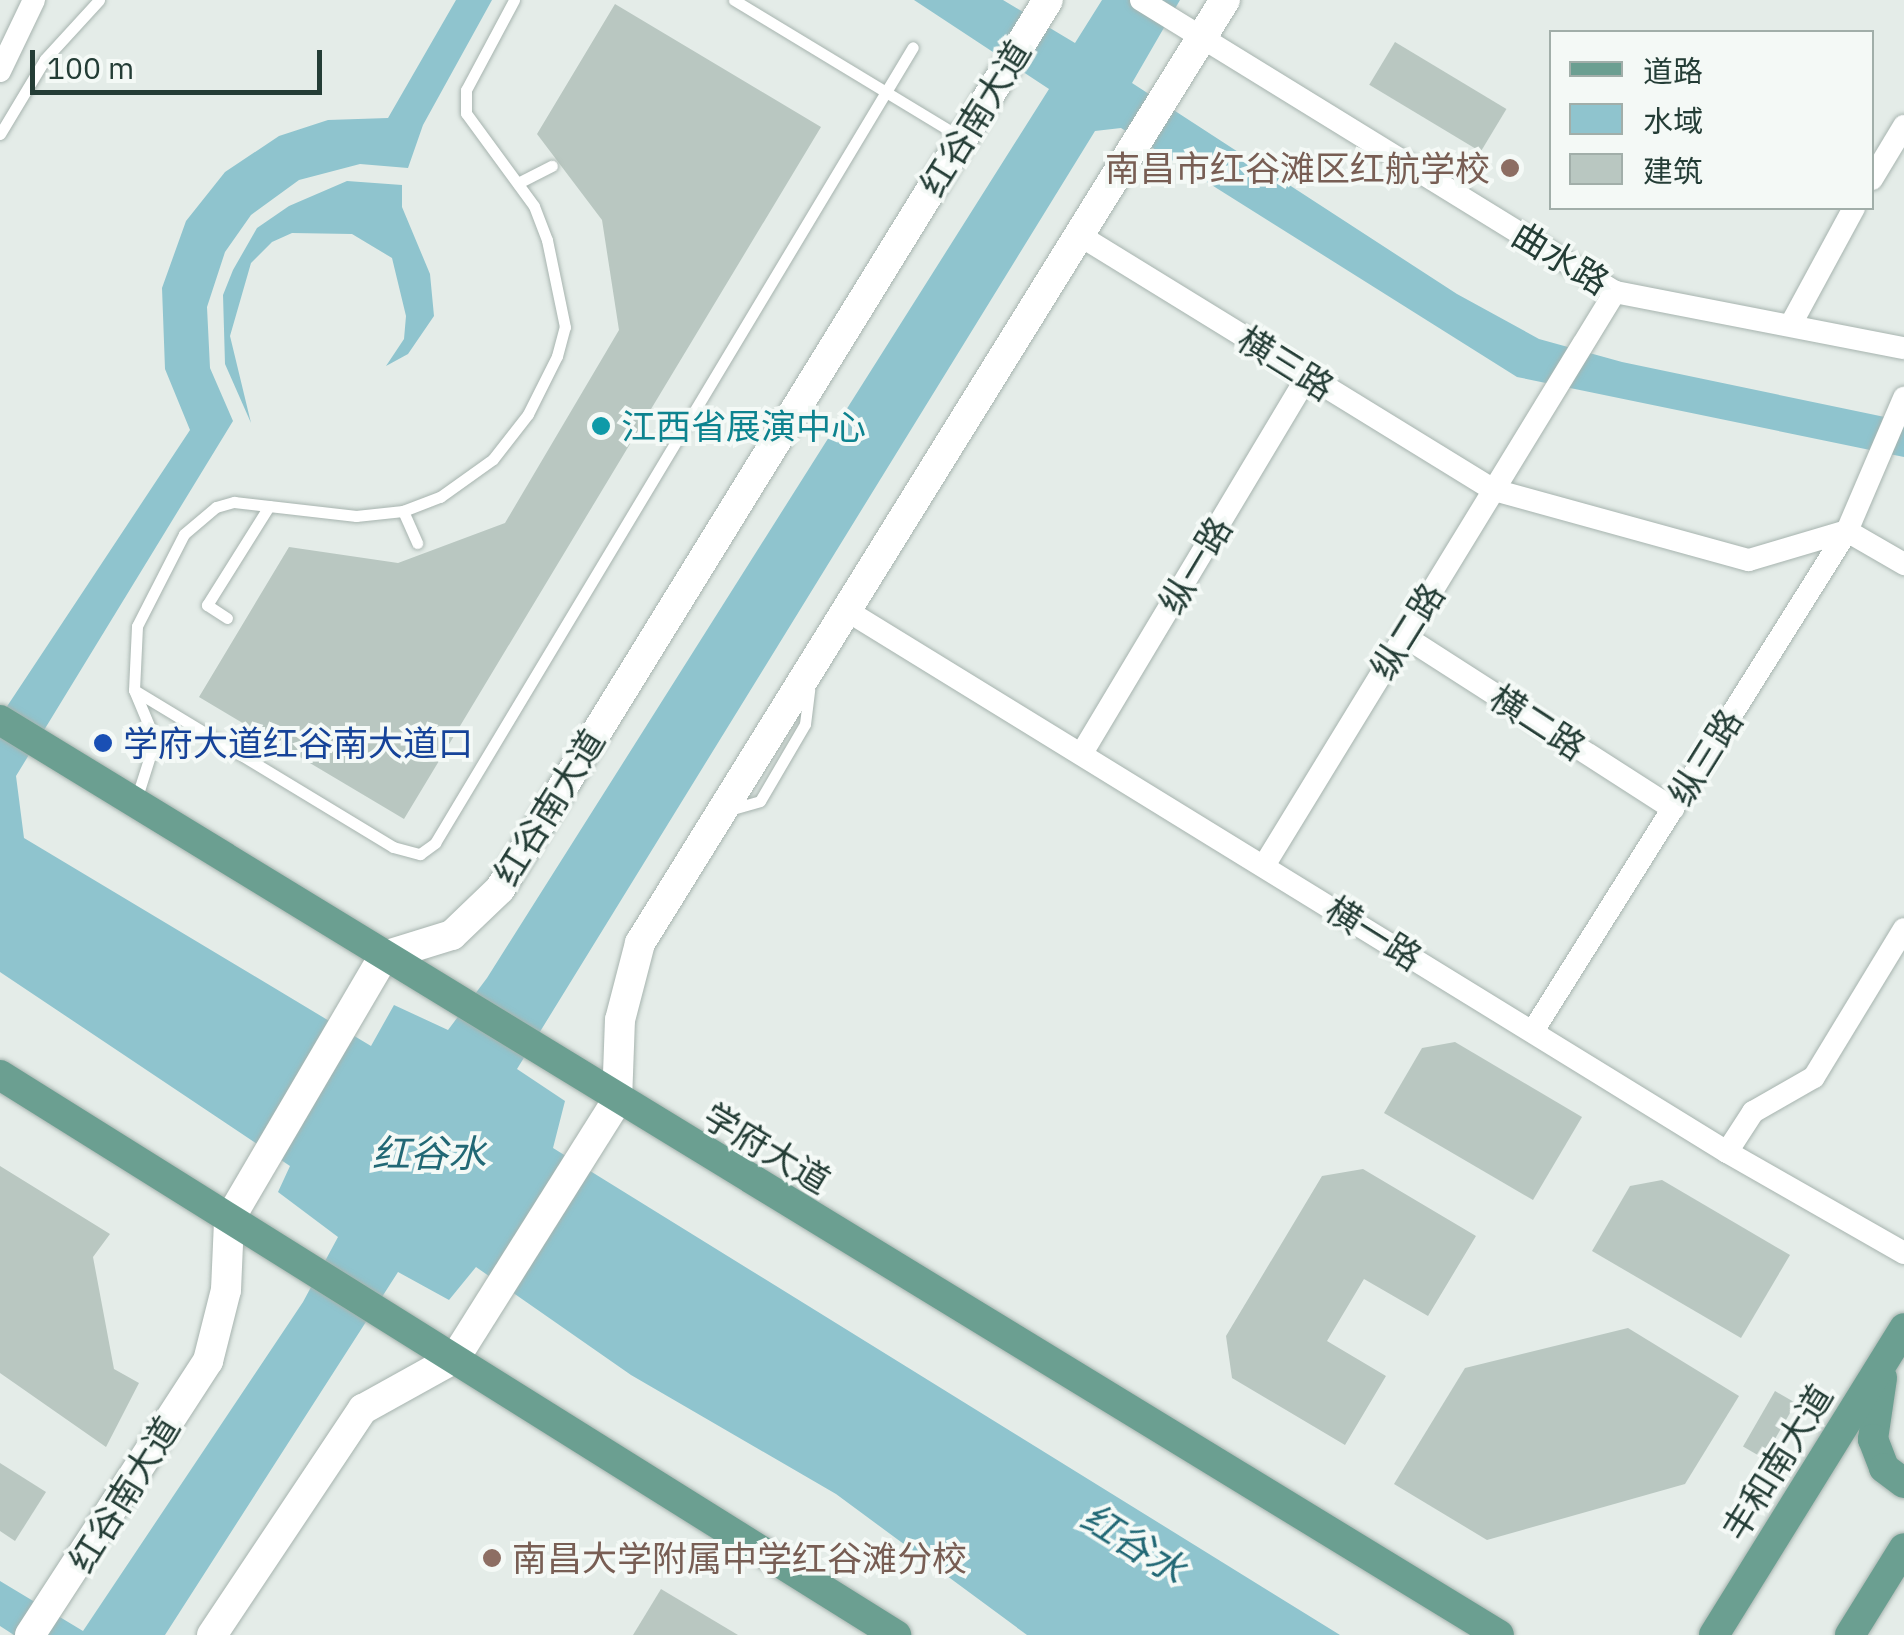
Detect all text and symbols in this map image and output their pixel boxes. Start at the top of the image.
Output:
scale bar [35,30,328,92]
legend [1549,30,1874,210]
street label: 红谷南大道 [911,33,1039,203]
text: 100 m [47,48,134,87]
text: 道路 [1643,51,1703,90]
text: 水域 [1643,101,1703,140]
place label: 南昌市红谷滩区红航学校 [1105,147,1490,189]
text: 建筑 [1643,151,1703,190]
marker: 南昌市红谷滩区红航学校 [1499,157,1521,179]
street label: 曲水路 [1505,213,1617,303]
street label: 横三路 [1230,317,1342,409]
place label: 江西省展演中心 [621,405,866,447]
marker: 江西省展演中心 [590,415,612,437]
street label: 纵一路 [1150,509,1240,621]
street label: 纵二路 [1361,575,1453,687]
street label: 横二路 [1483,676,1593,768]
street label: 纵三路 [1659,701,1751,813]
place label: 学府大道红谷南大道口 [123,722,473,764]
street label: 红谷南大道 [485,722,613,892]
marker: 学府大道红谷南大道口 [92,732,114,754]
street label: 横一路 [1318,887,1430,979]
street label: 学府大道 [696,1094,838,1202]
water label: 红谷水 [372,1130,486,1176]
street label: 丰和南大道 [1713,1377,1841,1547]
street label: 红谷南大道 [60,1409,188,1579]
water label: 红谷水 [1074,1493,1194,1593]
place label: 南昌大学附属中学红谷滩分校 [512,1537,967,1579]
marker: 南昌大学附属中学红谷滩分校 [481,1547,503,1569]

